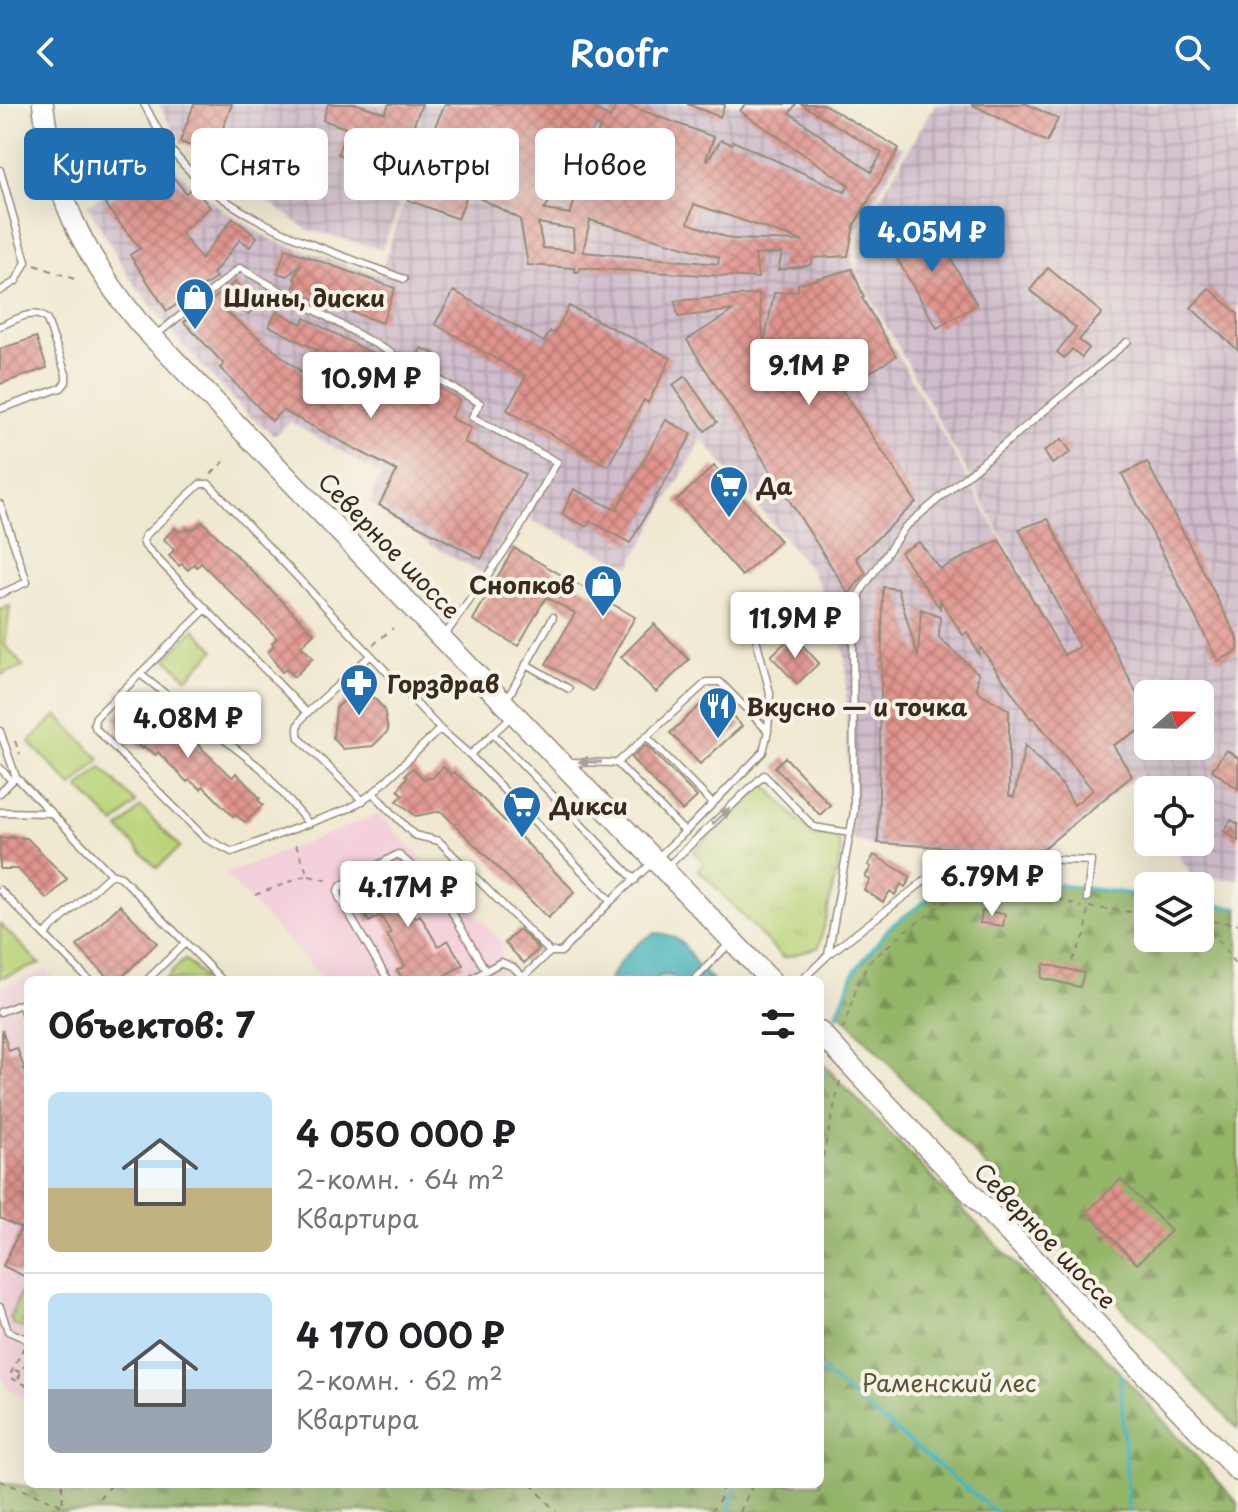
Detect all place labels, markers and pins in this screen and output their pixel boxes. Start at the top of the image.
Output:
pin: 4.05M ₽ [858,206,1006,274]
shop icon: Шины, диски [174,276,216,331]
place label: Шины, диски [223,279,385,315]
pin: 9.1M ₽ [744,339,874,407]
pin: 10.9M ₽ [297,352,445,420]
supermarket icon: Да [708,464,750,519]
place label: Да [756,467,793,503]
shop icon: Снопков [582,563,624,618]
place label: Снопков [469,566,575,602]
pin: 11.9M ₽ [721,592,869,660]
pharmacy icon: Горздрав [338,662,380,717]
place label: Горздрав [387,665,499,701]
restaurant icon: Вкусно — и точка [697,685,739,740]
place label: Вкусно — и точка [746,688,968,724]
pin: 4.08M ₽ [114,692,262,760]
supermarket icon: Дикси [501,784,543,839]
place label: Дикси [549,787,628,823]
pin: 6.79M ₽ [918,850,1066,918]
pin: 4.17M ₽ [334,861,482,929]

